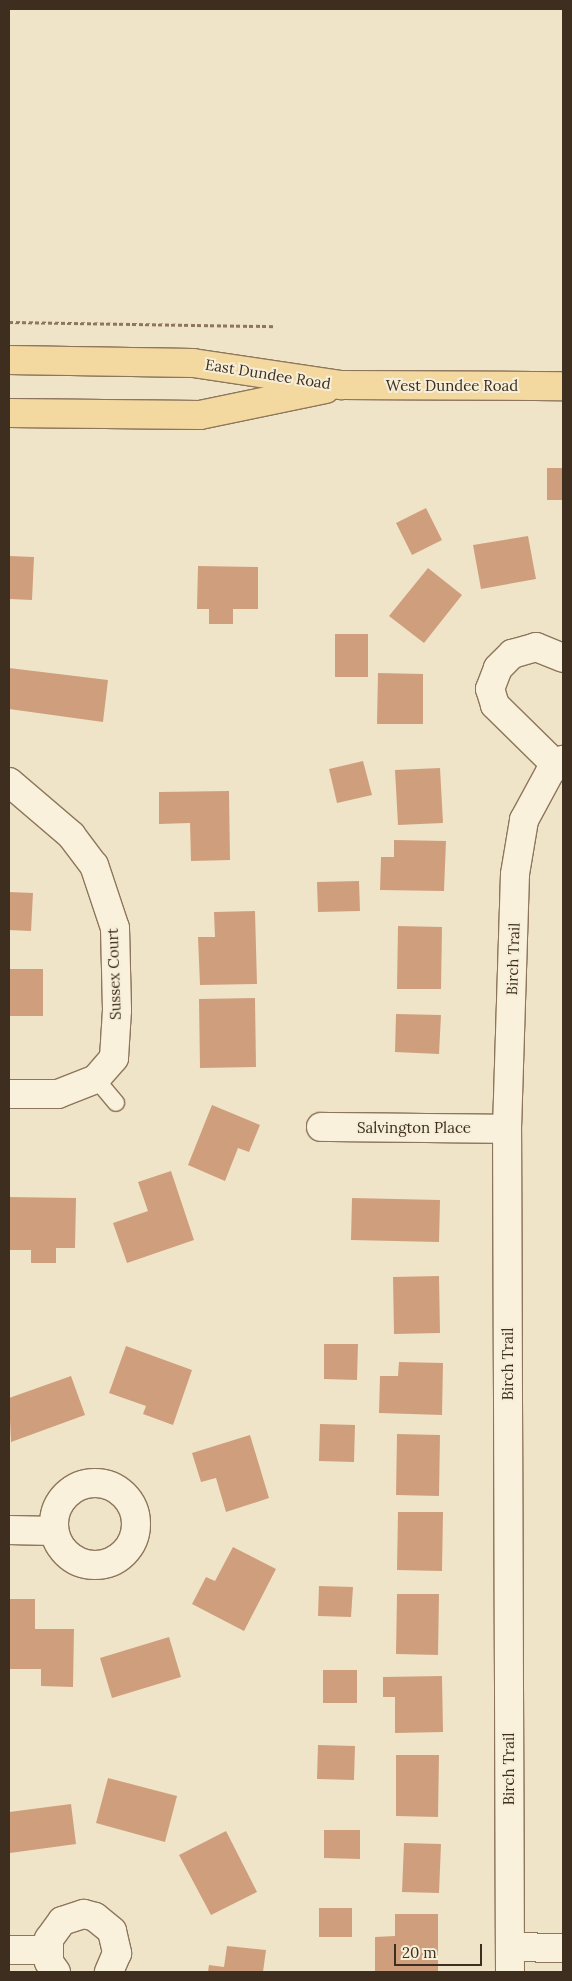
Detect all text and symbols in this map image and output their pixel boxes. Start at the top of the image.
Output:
street label: East Dundee Road [204,355,332,393]
street label: West Dundee Road [386,377,518,395]
street label: Birch Trail [503,922,523,996]
street label: Sussex Court [103,928,125,1020]
street label: Salvington Place [357,1119,471,1137]
street label: Birch Trail [499,1328,517,1400]
street label: Birch Trail [500,1733,518,1805]
scale bar [397,1934,484,1966]
text: 20 m [402,1943,437,1962]

